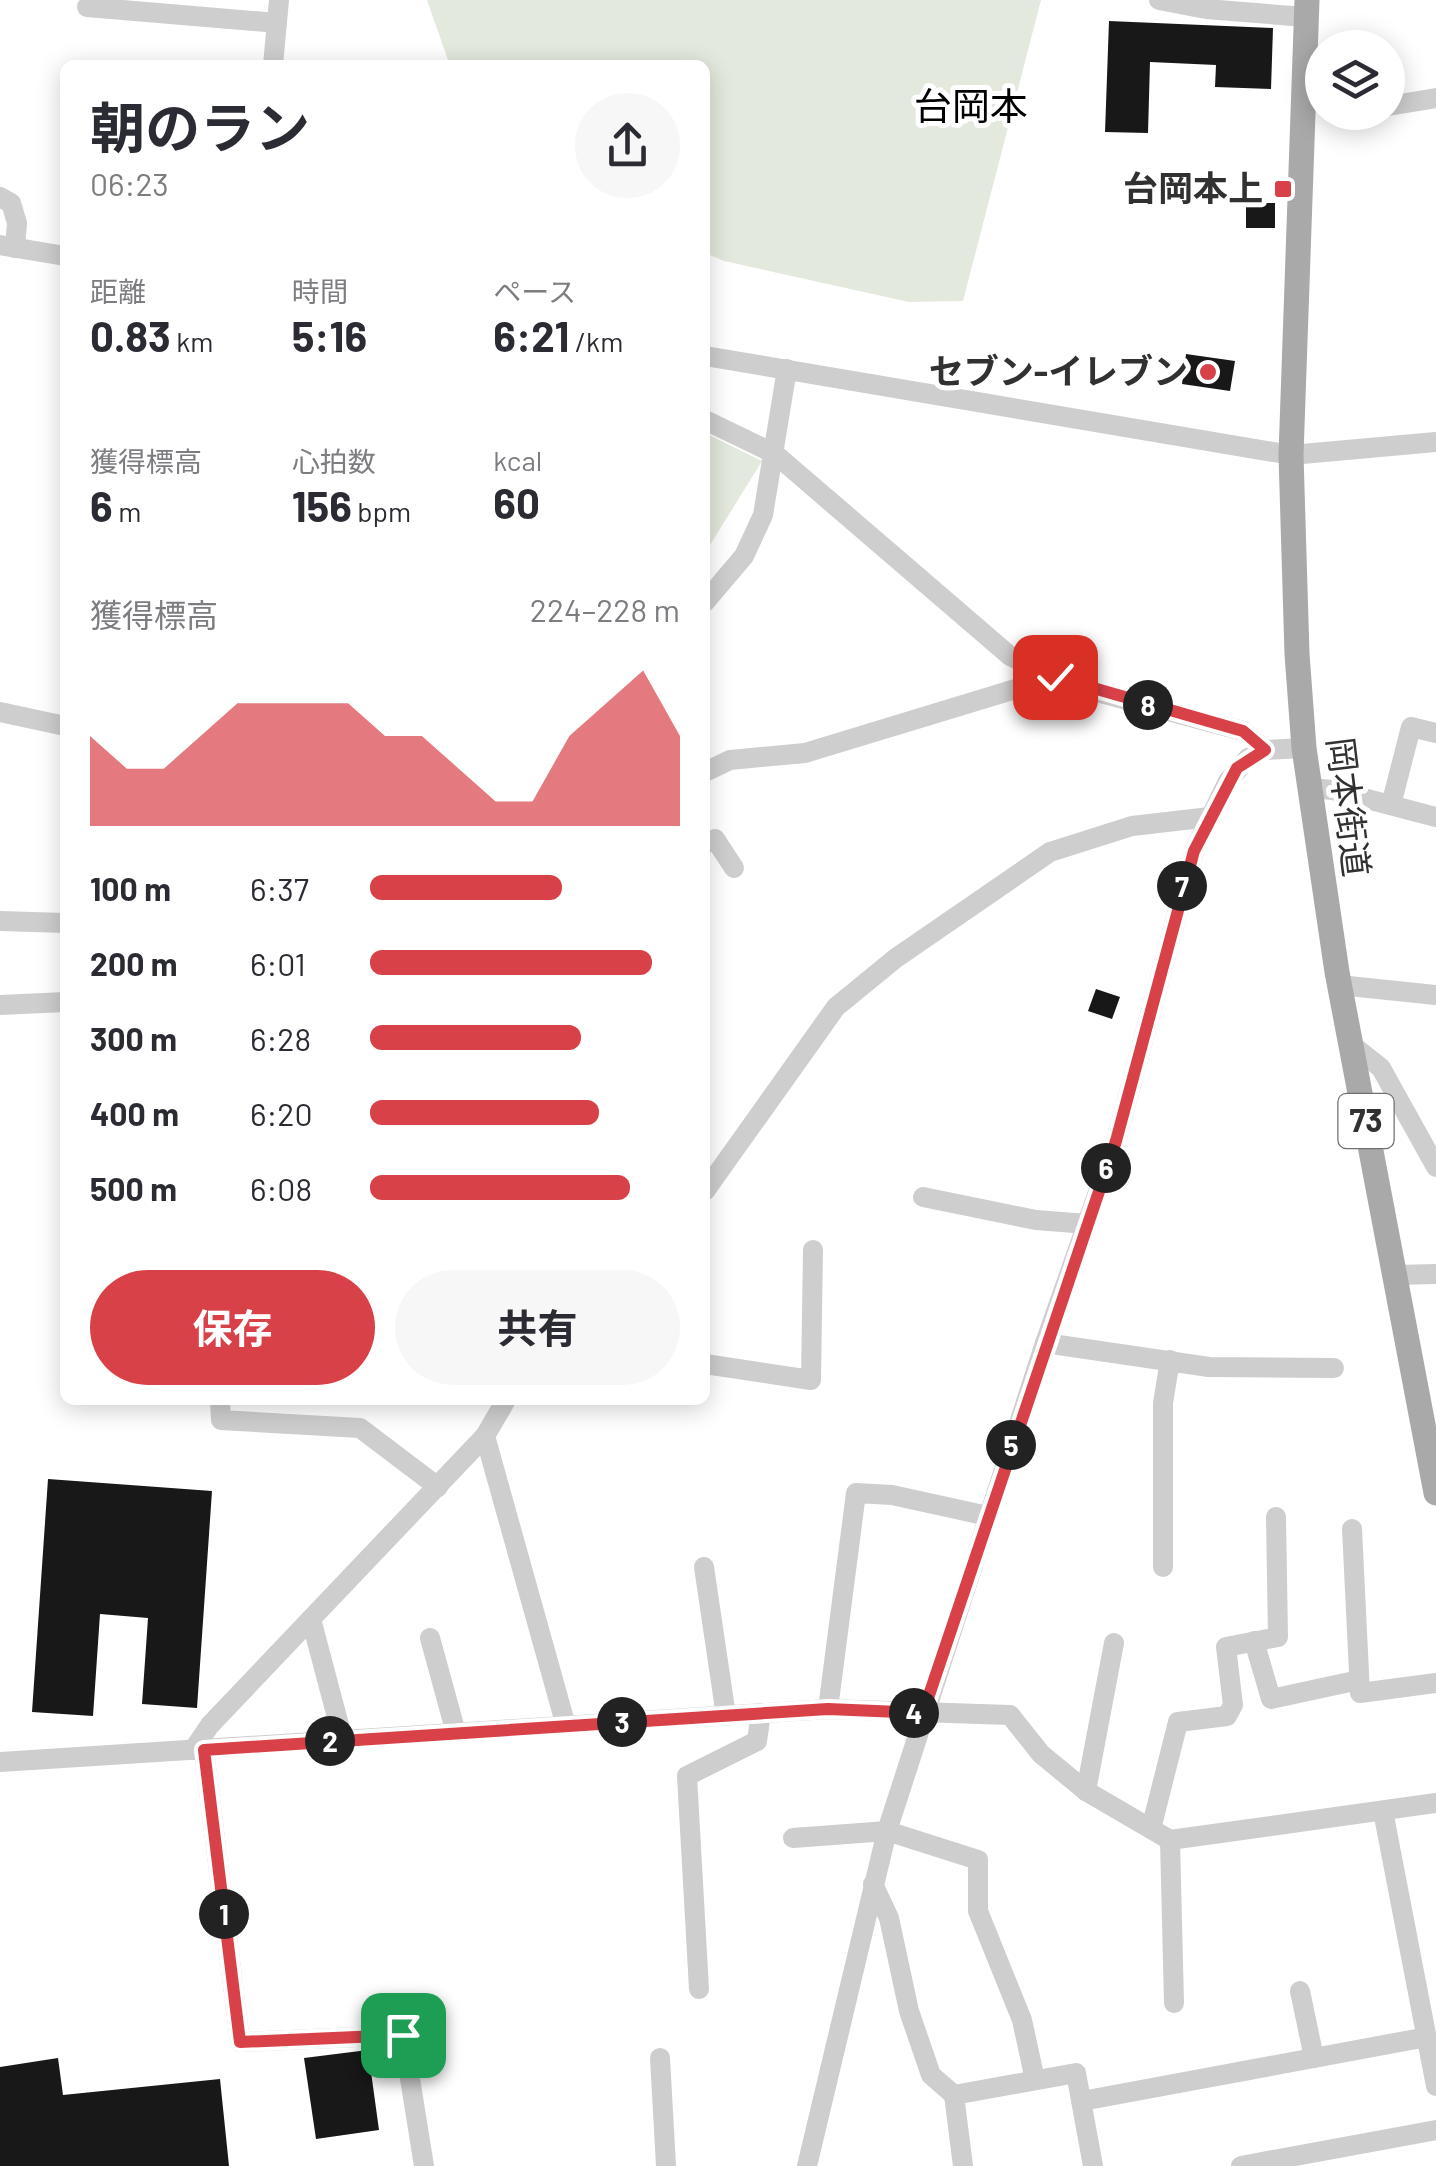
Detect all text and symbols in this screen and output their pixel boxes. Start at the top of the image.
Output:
map controls [1305,30,1405,130]
button: layers [1305,30,1405,130]
district label: 台岡本 [914,82,1028,128]
text: 朝のラン [90,93,310,159]
button: share [575,93,680,198]
text: 06:23 [90,164,169,202]
place label: 台岡本上 [1123,166,1263,208]
marker: 台岡本上 [1272,178,1294,200]
text: 距離 [90,274,146,308]
text: 時間 [292,274,348,308]
text: ペース [493,274,576,308]
text: 0.83 [90,310,171,360]
text: 5:16 [292,310,367,360]
text: 6:21 [493,310,569,360]
text: km [171,324,213,358]
text: /km [569,324,623,358]
place label: セブン-イレブン [929,349,1188,391]
marker: セブン-イレブン [1197,361,1219,383]
text: kcal [493,443,542,477]
text: 獲得標高 [90,444,202,478]
text: 心拍数 [292,444,376,478]
text: 60 [493,477,540,527]
text: 6 [90,480,113,530]
text: 156 [292,480,352,530]
text: m [113,494,141,528]
text: bpm [352,494,411,528]
text: 224–228 m [530,590,680,628]
text: 獲得標高 [90,595,218,633]
pin [1013,635,1098,720]
icon: check [1028,650,1083,705]
pin: 8 [1123,680,1173,730]
text: 8 [1140,688,1156,722]
street label: 岡本街道 [1321,735,1379,879]
pin: 7 [1157,861,1207,911]
text: 100 m [90,869,171,907]
text: 6:37 [250,869,309,907]
text: 7 [1175,869,1189,903]
text: 200 m [90,944,178,982]
text: 6:01 [250,944,306,982]
text: 300 m [90,1019,177,1057]
text: 6:28 [250,1019,311,1057]
text: 400 m [90,1094,179,1132]
text: 6:20 [250,1094,313,1132]
road number: 73 [1338,1094,1394,1148]
pin: 6 [1081,1143,1131,1193]
text: 6 [1098,1151,1114,1185]
text: 500 m [90,1169,177,1207]
text: 6:08 [250,1169,312,1207]
button: 保存 [90,1270,375,1385]
button: 共有 [395,1270,680,1385]
pin: 5 [986,1420,1036,1470]
text: 5 [1003,1428,1019,1462]
pin: 4 [889,1688,939,1738]
text: 4 [906,1696,922,1730]
pin: 3 [597,1697,647,1747]
text: 3 [614,1705,630,1739]
pin: 2 [305,1716,355,1766]
text: 2 [322,1724,338,1758]
pin: 1 [199,1889,249,1939]
text: 1 [219,1897,229,1931]
pin [361,1993,446,2078]
icon: arrive [376,2008,431,2063]

